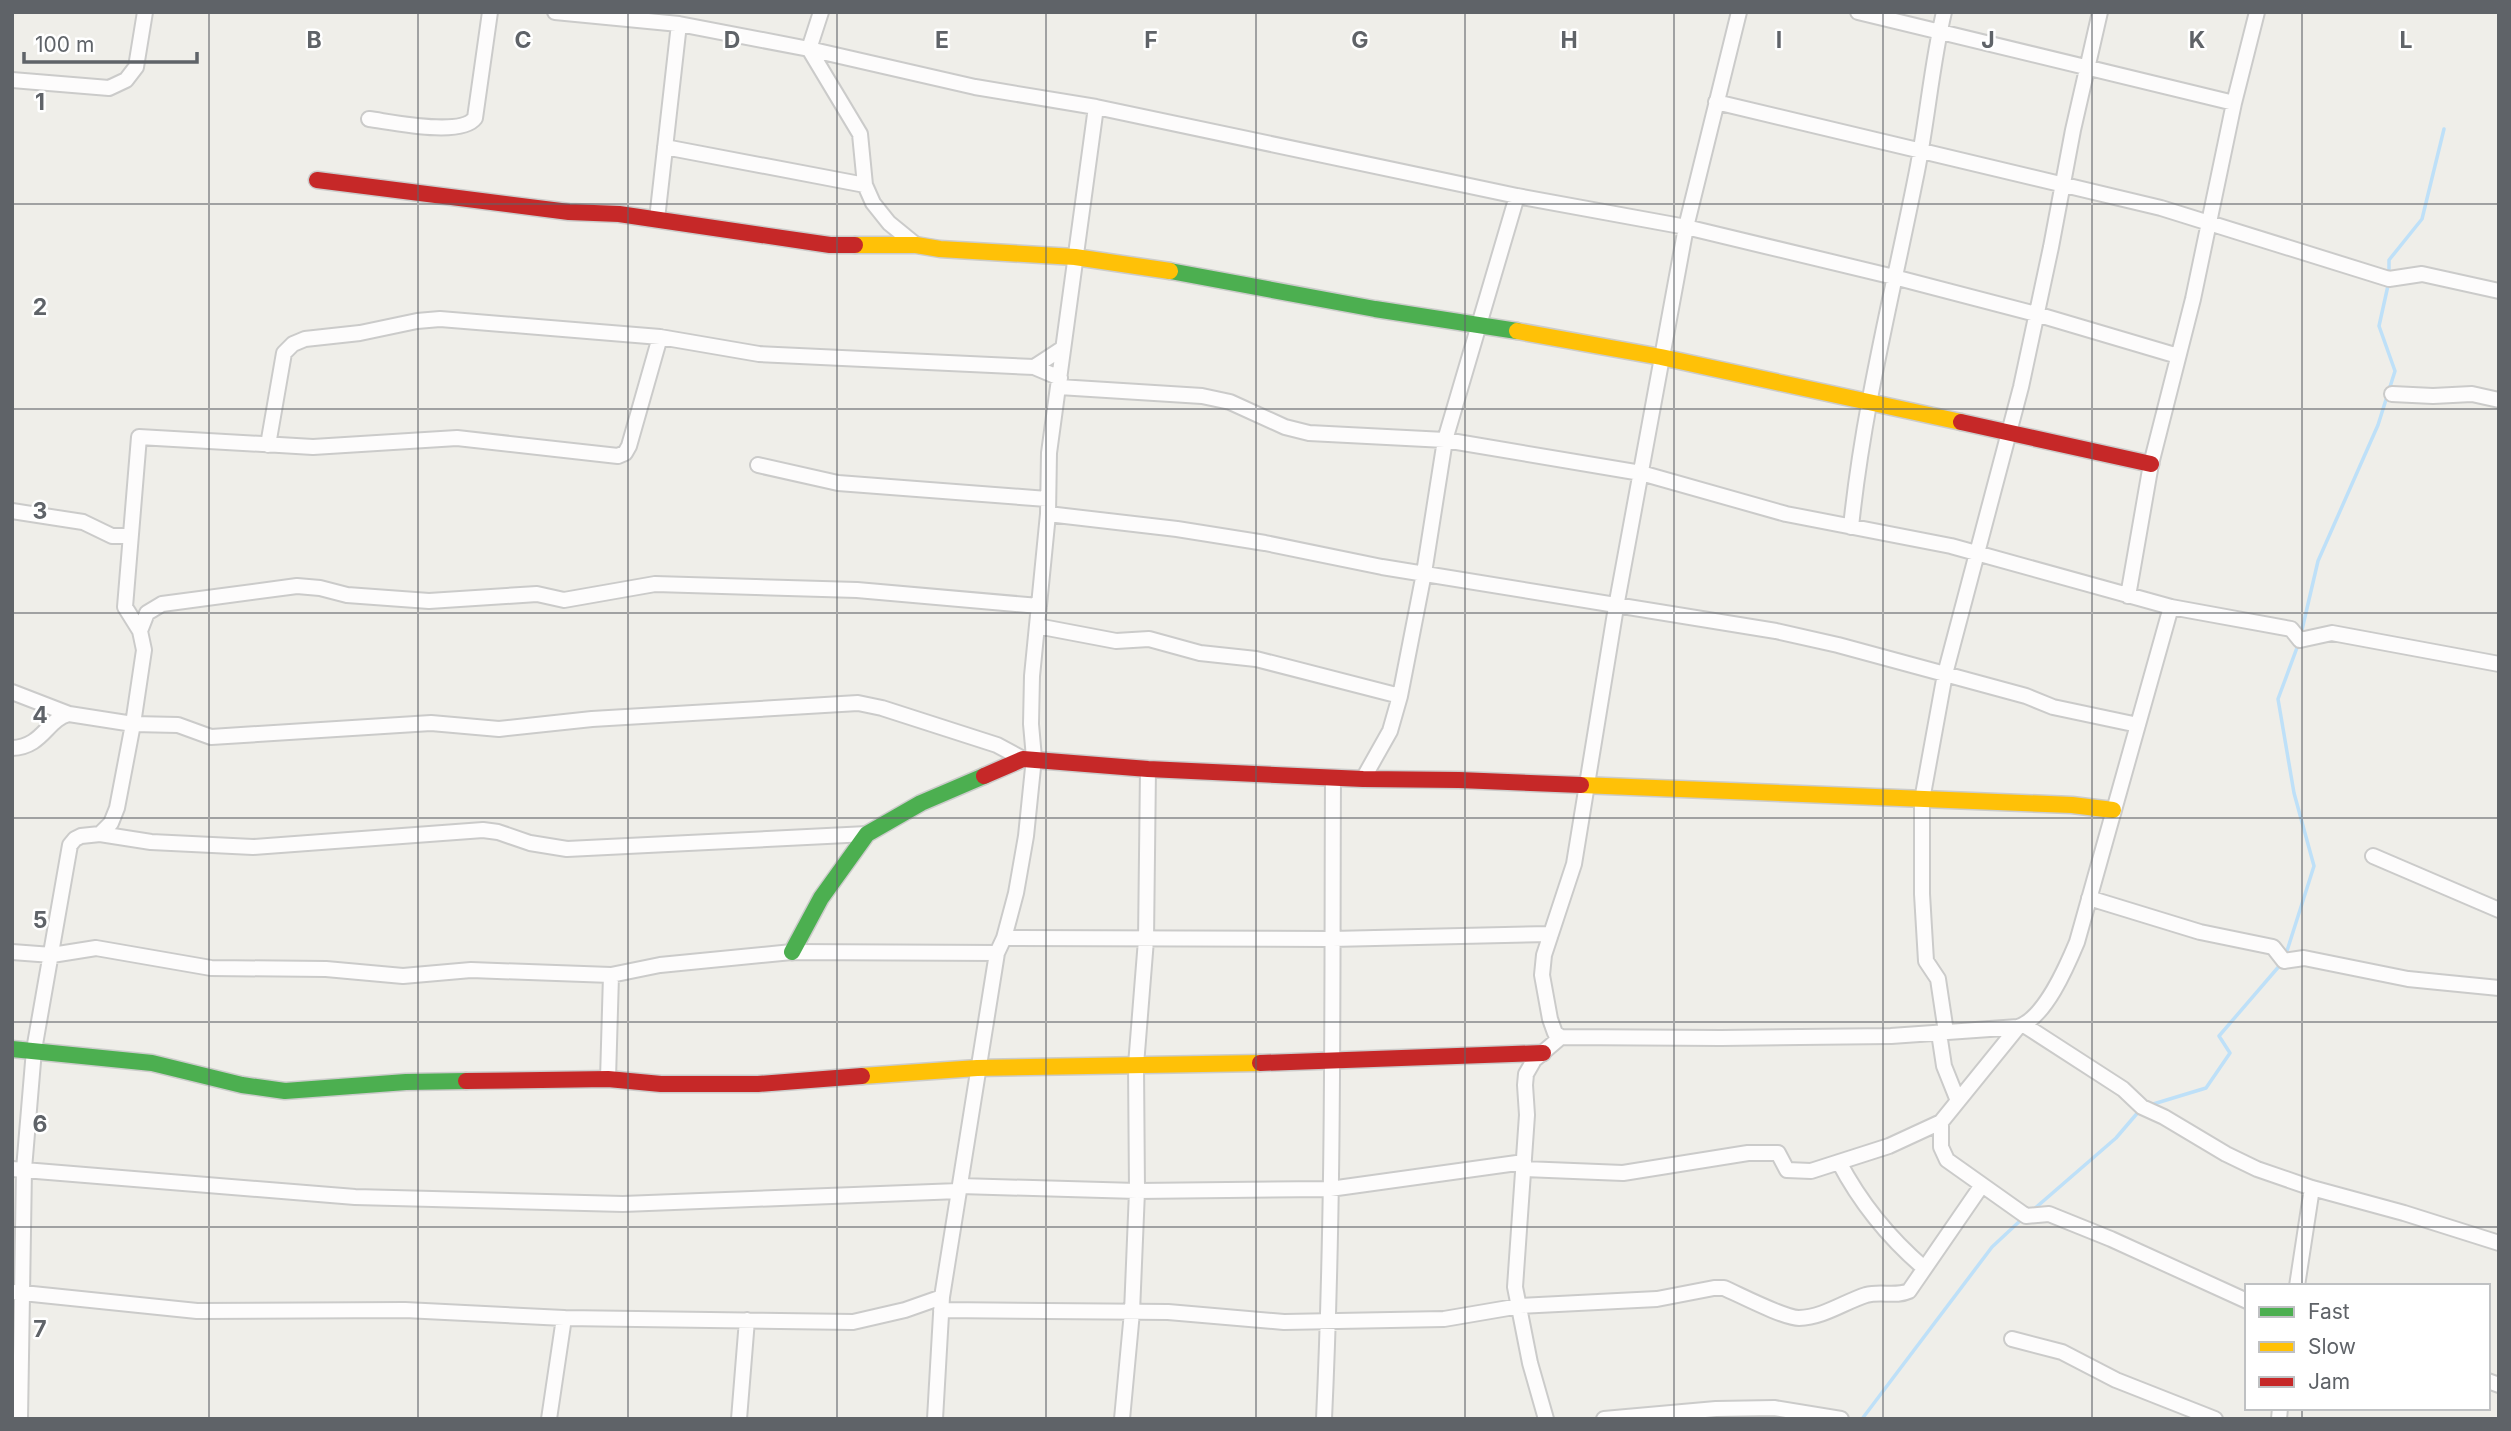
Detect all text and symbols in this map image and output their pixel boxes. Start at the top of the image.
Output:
scale bar [24,21,198,65]
text: B [306,26,322,54]
text: C [514,26,532,54]
text: D [724,26,740,54]
text: E [935,26,949,54]
text: F [1144,26,1158,54]
text: G [1351,26,1369,54]
text: H [1560,26,1578,54]
text: I [1776,26,1782,54]
text: J [1981,26,1995,54]
text: K [2189,26,2205,54]
text: L [2399,26,2413,54]
text: 100 m [35,32,94,57]
text: 1 [35,88,45,116]
text: 2 [33,293,47,321]
text: 3 [33,497,47,525]
text: 4 [32,701,48,729]
text: 5 [33,906,47,934]
text: 6 [33,1110,47,1138]
legend [2245,1284,2490,1410]
text: Fast [2308,1299,2350,1324]
text: 7 [33,1315,47,1343]
text: Slow [2308,1334,2356,1359]
text: Jam [2308,1369,2350,1394]

